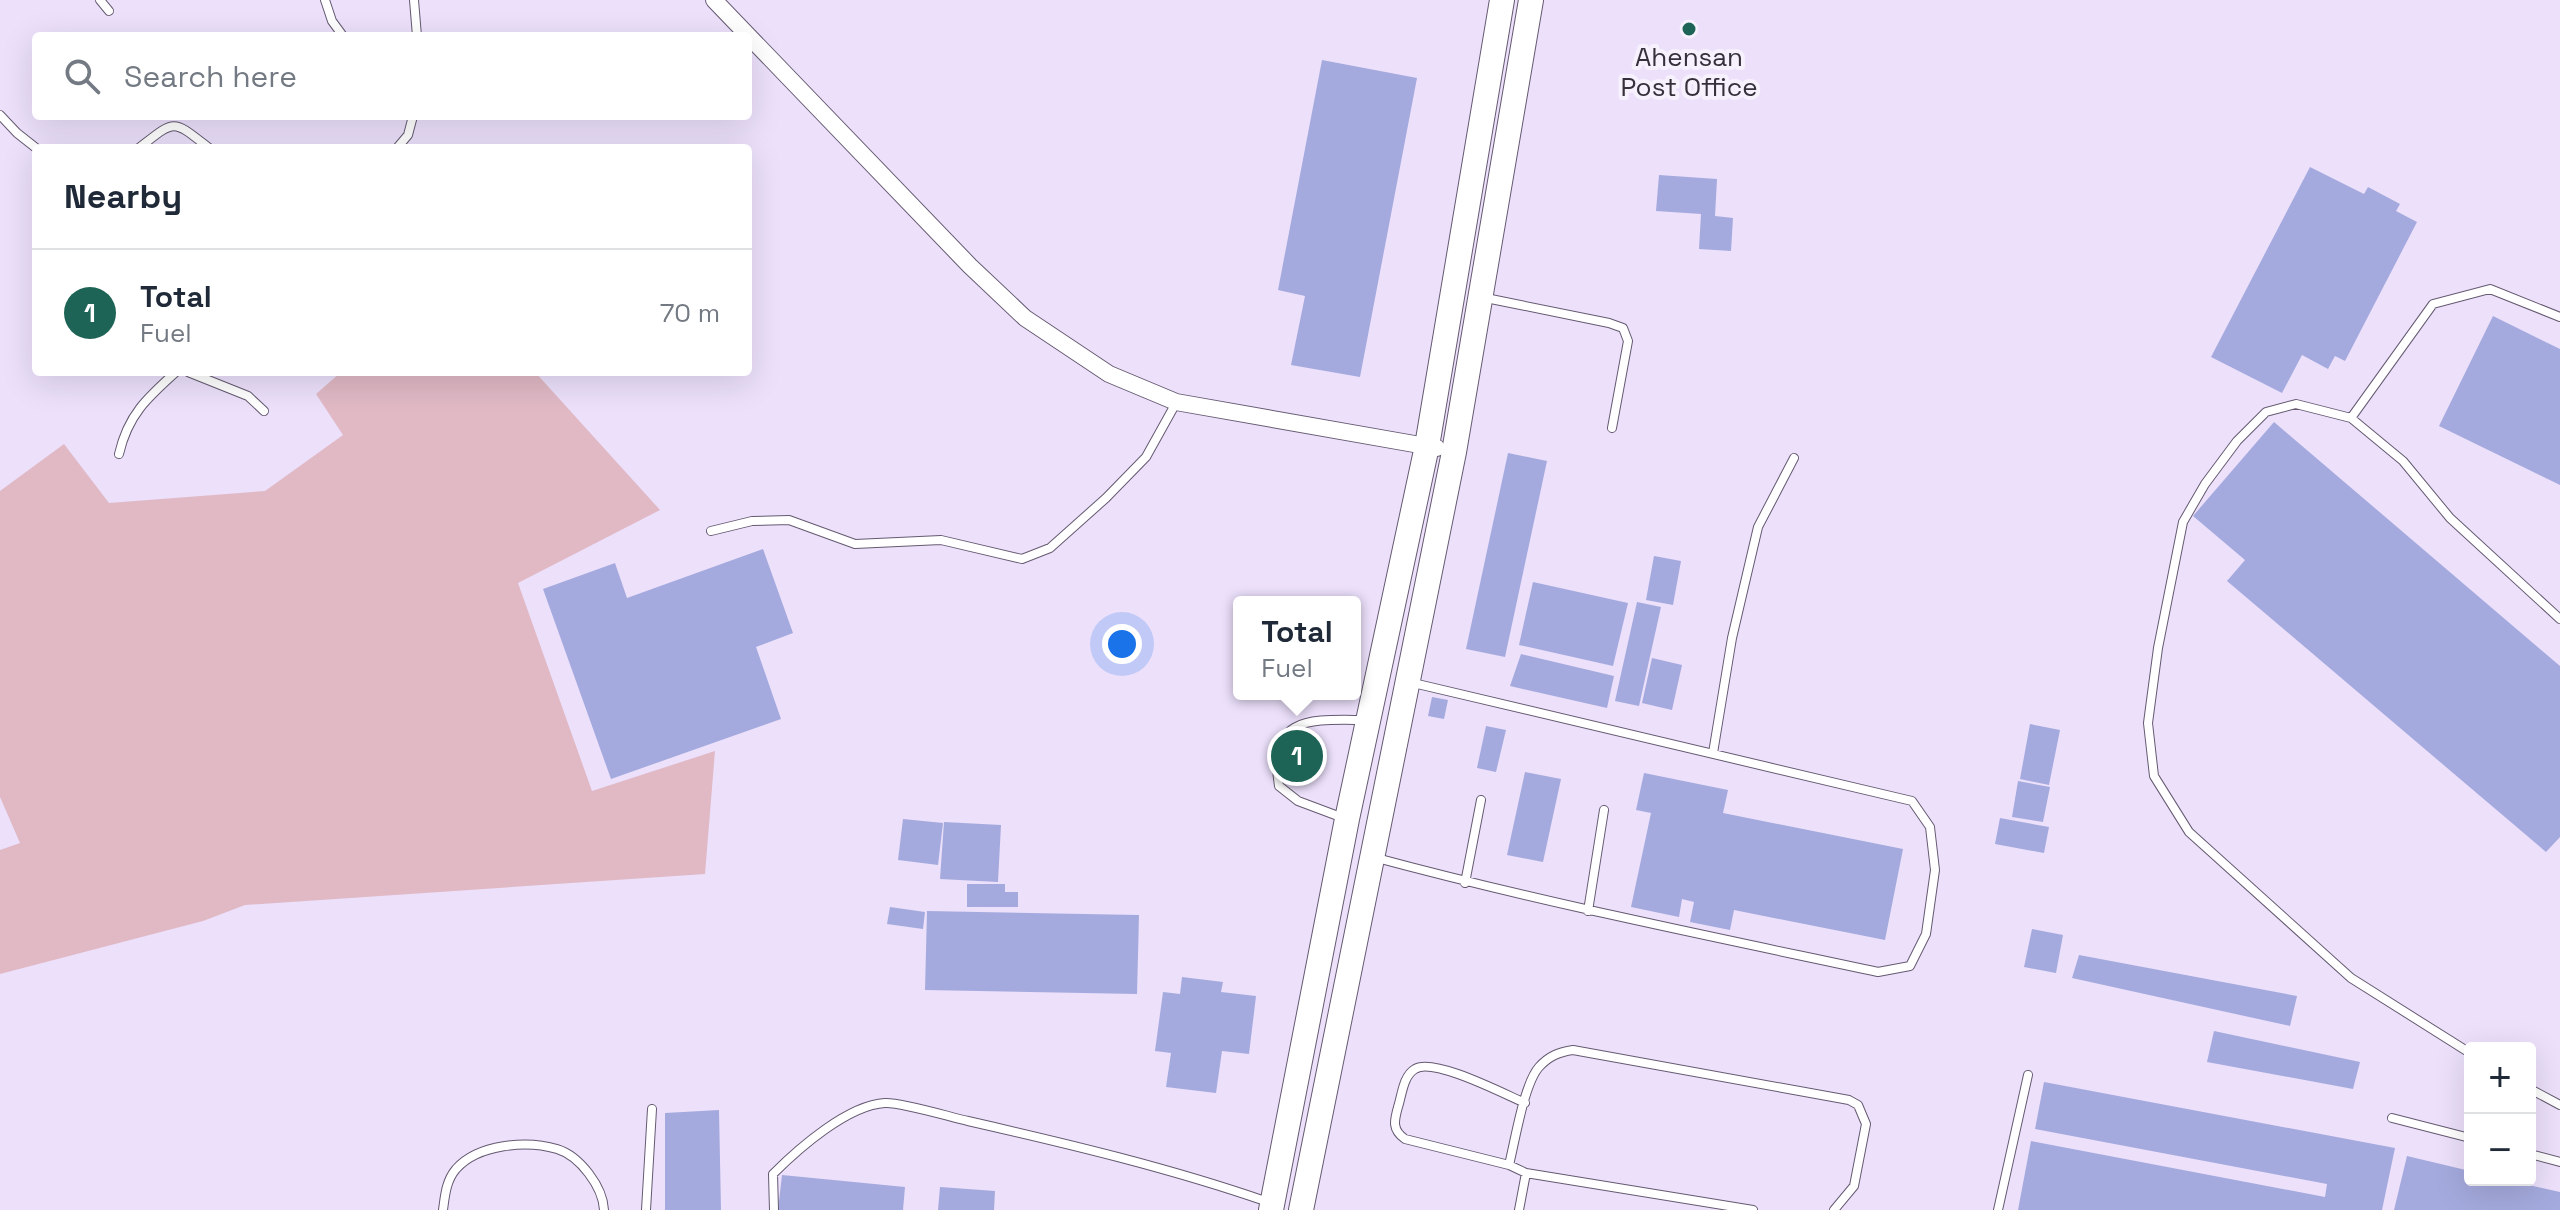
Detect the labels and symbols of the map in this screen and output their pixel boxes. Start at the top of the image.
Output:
marker: Ahensan Post Office [1680,20,1698,38]
place label: Ahensan Post Office [1620,40,1758,104]
your location [1102,624,1142,664]
pin: 1 [1271,726,1323,786]

